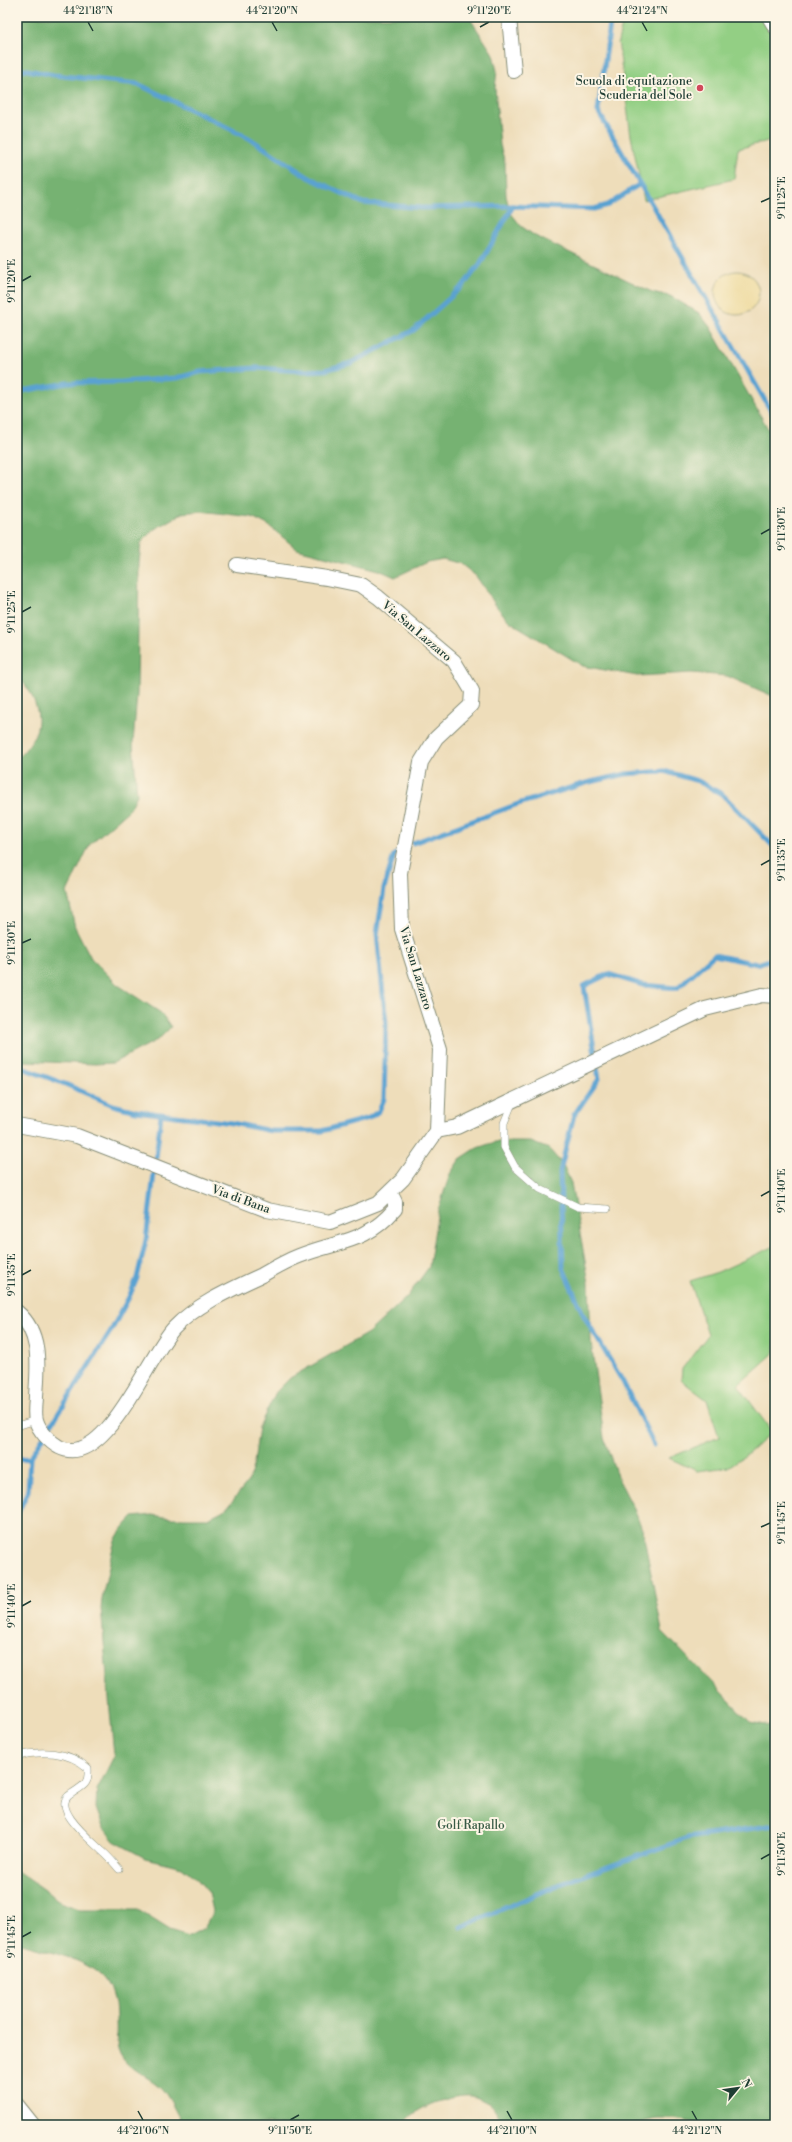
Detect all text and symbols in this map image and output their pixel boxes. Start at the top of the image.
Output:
text: 44°21'18"N [63,5,113,17]
text: 44°21'20"N [246,5,298,17]
text: 9°11'20"E [467,5,511,17]
text: 44°21'24"N [616,5,668,17]
place label: Scuola di equitazione Scuderia del Sole [576,74,692,103]
marker: Scuola di equitazione Scuderia del Sole [695,83,705,93]
text: 9°11'25"E [776,176,788,219]
text: 9°11'20"E [6,259,18,303]
text: 9°11'30"E [776,507,788,551]
text: 9°11'25"E [6,590,18,633]
street label: Via San Lazzaro [378,597,455,665]
text: 9°11'35"E [776,839,788,881]
text: 9°11'30"E [6,921,18,965]
street label: Via San Lazzaro [395,924,435,1012]
text: 9°11'40"E [776,1169,788,1213]
street label: Via di Bana [208,1182,273,1217]
text: 9°11'35"E [6,1254,18,1296]
text: 9°11'45"E [776,1501,788,1545]
text: 9°11'40"E [6,1584,18,1628]
park label: Golf Rapallo [437,1818,505,1833]
text: 9°11'50"E [776,1832,788,1876]
text: 9°11'45"E [6,1915,18,1959]
north arrow [718,2068,758,2108]
text: N [738,2076,754,2091]
text: 44°21'06"N [117,2125,170,2137]
text: 9°11'50"E [268,2125,312,2137]
text: 44°21'10"N [487,2125,538,2137]
text: 44°21'12"N [672,2125,722,2137]

